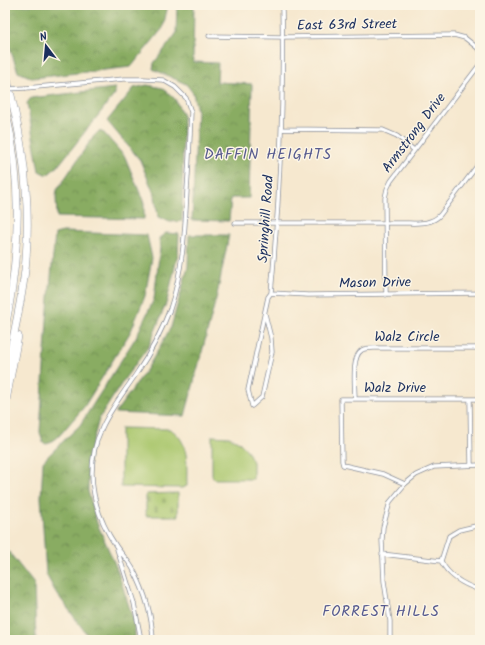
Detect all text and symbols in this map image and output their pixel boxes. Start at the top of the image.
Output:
street label: East 63rd Street [297,13,398,37]
north arrow [26,26,66,66]
text: N [38,28,49,47]
street label: Armstrong Drive [376,88,452,178]
district label: DAFFIN HEIGHTS [204,143,332,167]
street label: Springhill Road [252,174,280,263]
street label: Mason Drive [339,271,412,295]
street label: Walz Circle [374,326,440,348]
street label: Walz Drive [364,377,427,399]
district label: FORREST HILLS [322,600,440,624]

